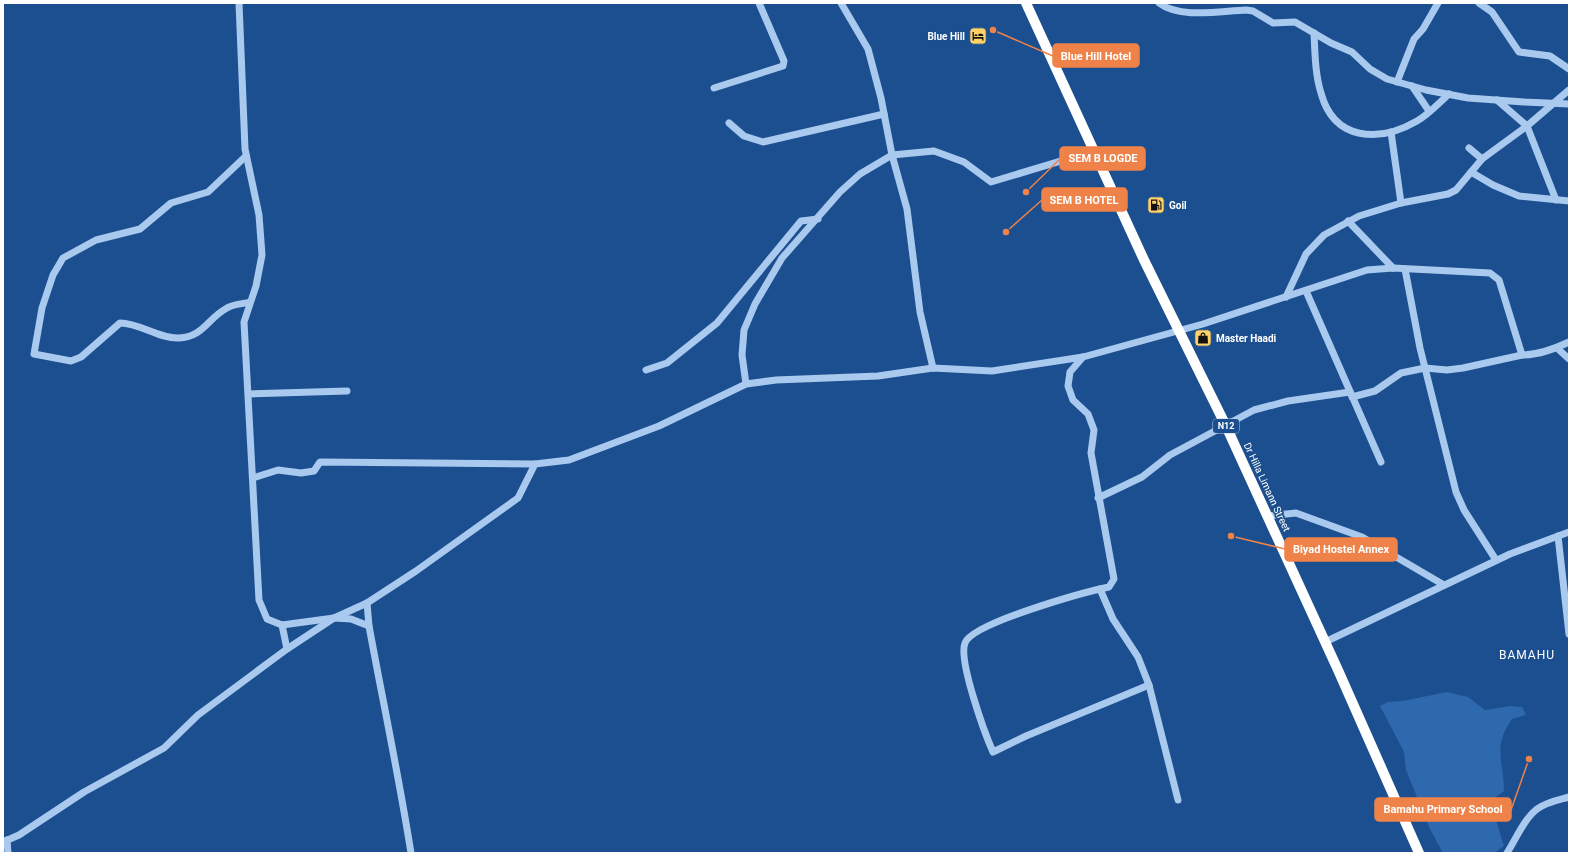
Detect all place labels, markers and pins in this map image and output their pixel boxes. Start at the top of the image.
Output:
hotel icon: Blue Hill [968,26,988,46]
place label: Blue Hill [927,31,965,42]
callout: Blue Hill Hotel [1053,44,1139,67]
callout: SEM B LOGDE [1060,147,1145,170]
callout: SEM B HOTEL [1042,188,1127,211]
fuel station icon: Goil [1146,195,1166,215]
place label: Goil [1169,200,1187,211]
shop icon: Master Haadi [1193,328,1213,348]
place label: Master Haadi [1216,333,1277,344]
callout: Biyad Hostel Annex [1285,538,1397,561]
callout: Bamahu Primary School [1375,798,1511,821]

